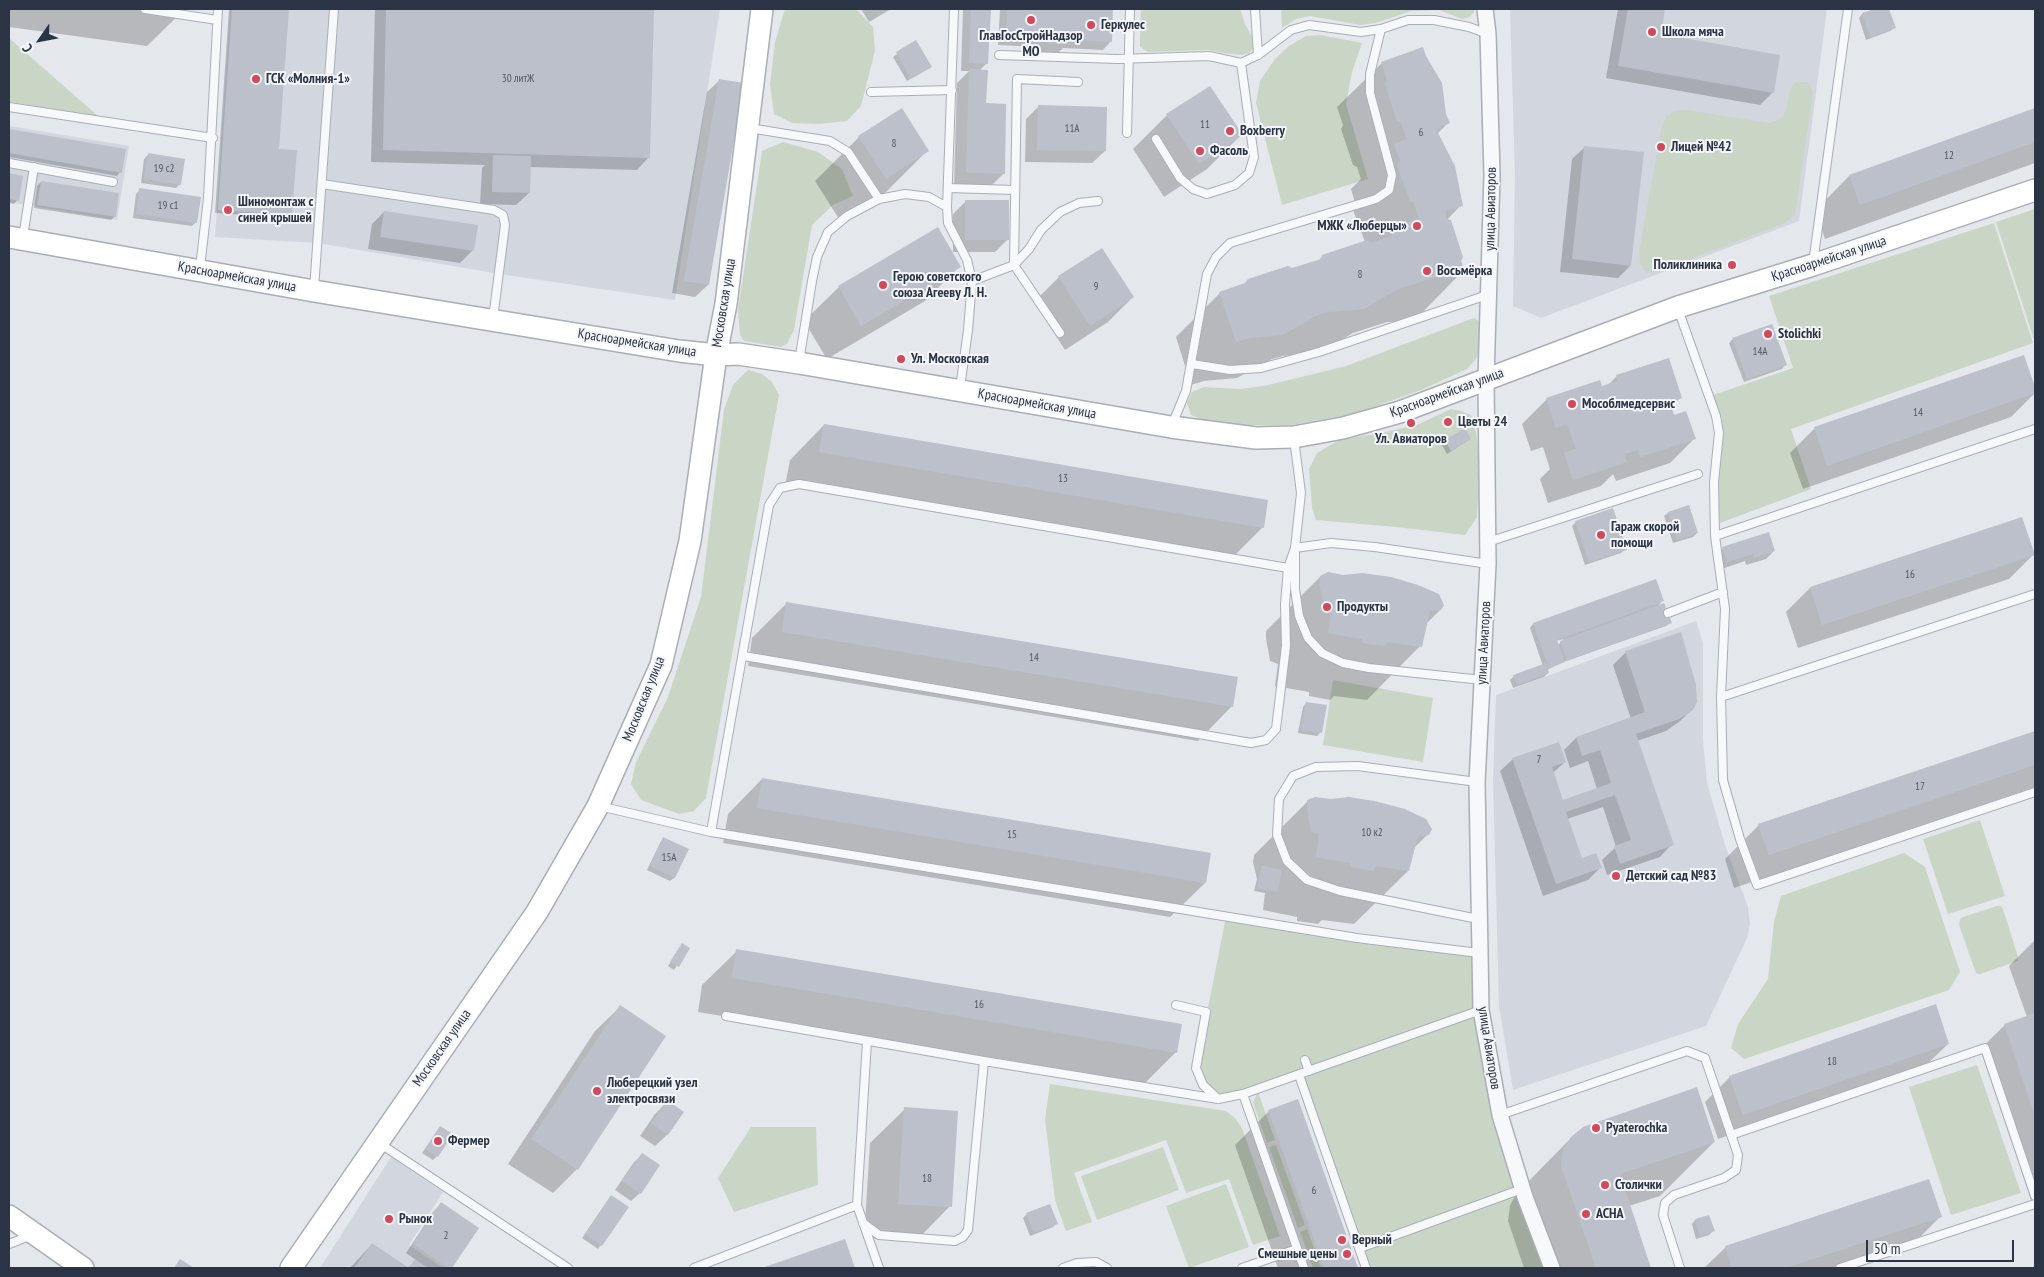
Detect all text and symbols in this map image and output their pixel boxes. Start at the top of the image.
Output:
marker: ГлавГосСтройНадзор МО [1025,14,1037,26]
north arrow [15,15,65,65]
place label: Геркулес [1101,17,1145,33]
marker: Геркулес [1085,19,1097,31]
place label: Школа мяча [1662,24,1724,40]
marker: Школа мяча [1646,26,1658,38]
place label: ГлавГосСтройНадзор МО [979,28,1083,60]
text: С [18,41,37,56]
place label: ГСК «Молния-1» [266,71,350,87]
house number: 30 литЖ [502,72,534,86]
marker: ГСК «Молния-1» [250,73,262,85]
house number: 11 [1200,118,1210,132]
house number: 11А [1064,122,1080,136]
place label: Boxberry [1240,123,1285,139]
marker: Boxberry [1224,125,1236,137]
house number: 6 [1419,126,1423,140]
house number: 8 [892,137,896,151]
place label: Лицей №42 [1671,139,1732,155]
marker: Лицей №42 [1655,141,1667,153]
place label: Фасоль [1210,143,1248,159]
marker: Фасоль [1194,145,1206,157]
house number: 12 [1944,149,1954,163]
house number: 19 с2 [153,162,175,176]
street label: улица Авиаторов [1482,167,1500,251]
place label: Шиномонтаж с синей крышей [238,194,313,226]
house number: 19 с1 [157,199,179,213]
marker: Шиномонтаж с синей крышей [222,204,234,216]
place label: МЖК «Люберцы» [1317,218,1407,234]
marker: МЖК «Люберцы» [1411,220,1423,232]
street label: Красноармейская улица [1769,233,1889,285]
street label: Московская улица [709,257,739,349]
place label: Поликлиника [1653,257,1722,273]
street label: Красноармейская улица [177,258,297,296]
marker: Поликлиника [1726,259,1738,271]
place label: Восьмёрка [1437,263,1492,279]
marker: Восьмёрка [1421,265,1433,277]
house number: 8 [1358,268,1362,282]
place label: Герою советского союза Агееву Л. Н. [893,269,987,302]
marker: Герою советского союза Агееву Л. Н. [877,279,889,291]
house number: 9 [1094,280,1098,294]
street label: Красноармейская улица [577,325,697,361]
place label: Stolichki [1778,326,1821,342]
marker: Stolichki [1762,328,1774,340]
house number: 14А [1752,345,1768,359]
place label: Ул. Московская [911,351,989,367]
marker: Ул. Московская [895,353,907,365]
street label: Красноармейская улица [1388,365,1506,421]
street label: Красноармейская улица [977,385,1097,423]
place label: Мособлмедсервис [1582,396,1675,412]
marker: Мособлмедсервис [1566,398,1578,410]
house number: 14 [1913,406,1923,420]
place label: Цветы 24 [1458,414,1507,430]
marker: Цветы 24 [1442,416,1454,428]
marker: Ул. Авиаторов [1405,417,1417,429]
place label: Ул. Авиаторов [1375,431,1447,447]
house number: 13 [1058,472,1068,486]
place label: Гараж скорой помощи [1611,519,1679,552]
marker: Гараж скорой помощи [1595,529,1607,541]
house number: 16 [1905,568,1915,582]
place label: Продукты [1337,599,1388,615]
marker: Продукты [1321,601,1333,613]
street label: улица Авиаторов [1473,601,1495,685]
house number: 14 [1029,651,1039,665]
street label: Московская улица [619,654,669,744]
house number: 7 [1537,753,1541,767]
house number: 17 [1915,780,1925,794]
house number: 10 к2 [1361,826,1383,840]
house number: 15 [1007,828,1017,842]
house number: 15А [661,851,677,865]
place label: Детский сад №83 [1626,868,1716,884]
marker: Детский сад №83 [1610,870,1622,882]
house number: 16 [974,998,984,1012]
street label: улица Авиаторов [1474,1005,1504,1091]
street label: Московская улица [409,1006,475,1090]
house number: 18 [1827,1055,1837,1069]
place label: Люберецкий узел электросвязи [607,1075,697,1108]
marker: Люберецкий узел электросвязи [591,1085,603,1097]
place label: Pyaterochka [1606,1120,1667,1136]
marker: Pyaterochka [1590,1122,1602,1134]
place label: Фермер [448,1133,490,1149]
marker: Фермер [432,1135,444,1147]
house number: 18 [922,1172,932,1186]
place label: Столички [1615,1177,1662,1193]
marker: Столички [1599,1179,1611,1191]
house number: 6 [1312,1184,1316,1198]
place label: АСНА [1596,1206,1624,1222]
marker: АСНА [1580,1208,1592,1220]
place label: Рынок [399,1211,432,1227]
marker: Рынок [383,1213,395,1225]
house number: 2 [444,1229,448,1243]
scale bar [1869,1230,2016,1262]
place label: Верный [1352,1232,1392,1248]
marker: Верный [1336,1234,1348,1246]
text: 50 m [1874,1239,1900,1258]
place label: Смешные цены [1258,1246,1337,1262]
marker: Смешные цены [1341,1248,1353,1260]

